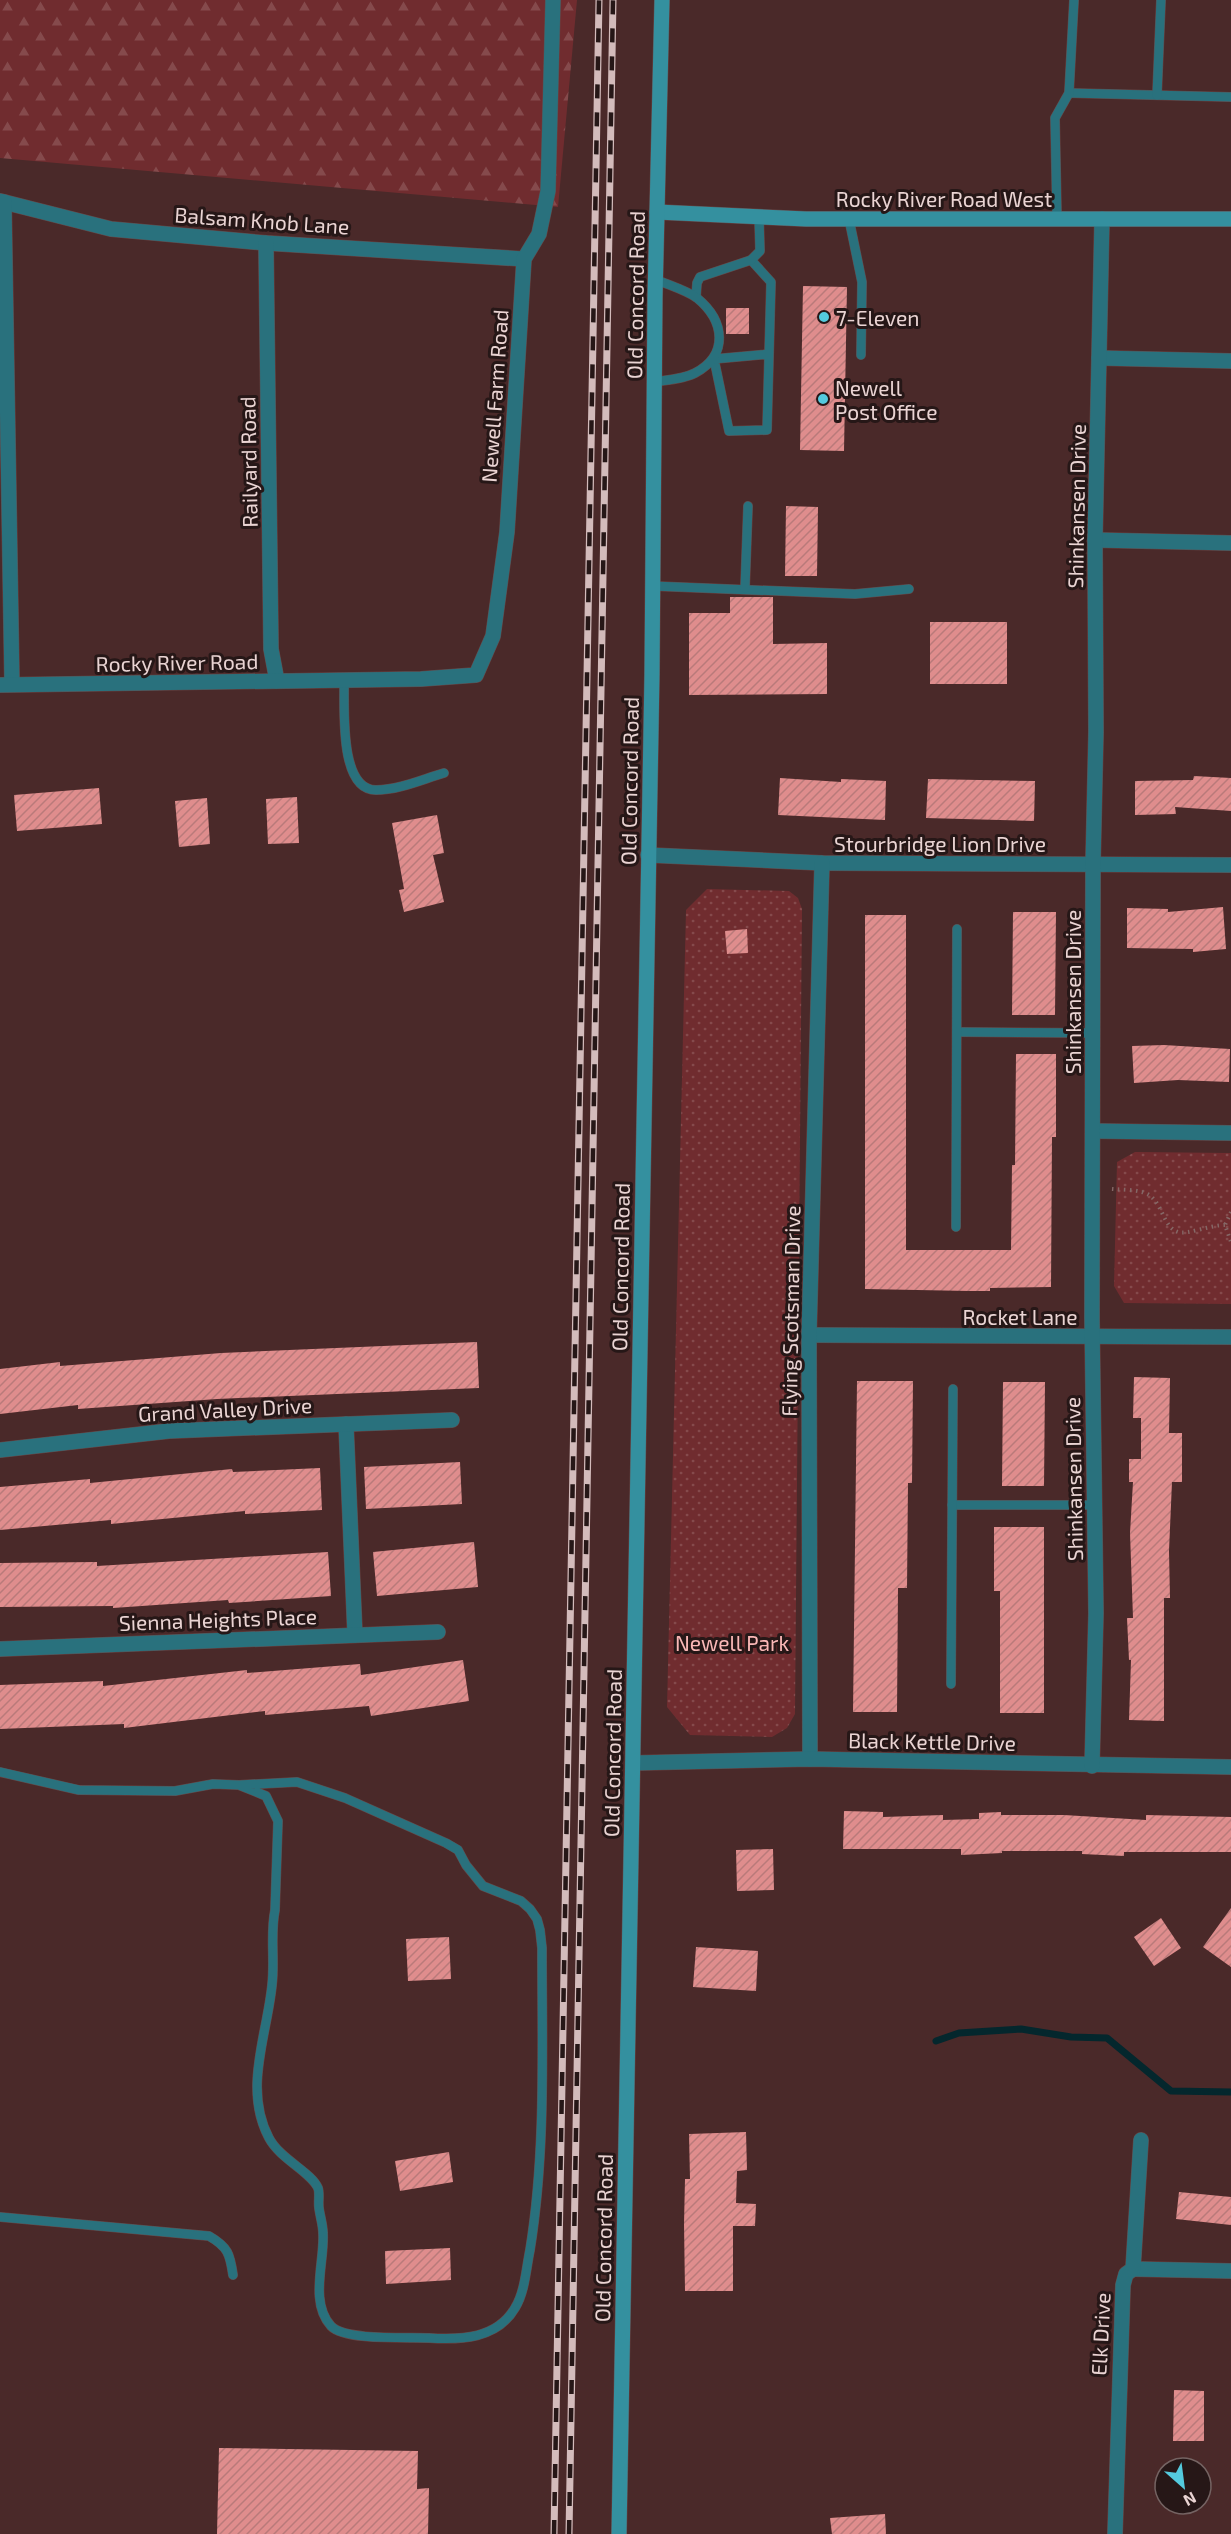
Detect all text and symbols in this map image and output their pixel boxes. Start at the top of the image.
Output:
street label: Rocky River Road West [836,186,1052,211]
street label: Balsam Knob Lane [174,201,350,239]
street label: Old Concord Road [621,211,649,379]
place label: 7-Eleven [836,305,919,330]
street label: Newell Farm Road [475,309,513,483]
marker: 7-Eleven [817,310,831,324]
place label: Newell Post Office [835,375,937,424]
marker: Newell Post Office [816,392,830,406]
street label: Railyard Road [234,396,262,528]
street label: Shinkansen Drive [1062,424,1090,588]
street label: Rocky River Road [95,648,259,676]
street label: Old Concord Road [615,697,643,865]
street label: Stourbridge Lion Drive [834,831,1046,856]
street label: Shinkansen Drive [1060,910,1085,1074]
street label: Old Concord Road [606,1183,634,1351]
street label: Flying Scotsman Drive [776,1205,804,1417]
street label: Rocket Lane [962,1304,1078,1329]
street label: Grand Valley Drive [137,1392,313,1426]
street label: Shinkansen Drive [1059,1397,1087,1561]
street label: Sienna Heights Place [119,1603,317,1635]
park label: Newell Park [675,1630,789,1655]
street label: Old Concord Road [598,1669,626,1837]
street label: Black Kettle Drive [848,1727,1016,1755]
street label: Old Concord Road [589,2154,617,2322]
street label: Elk Drive [1085,2292,1115,2376]
north arrow [1153,2456,1213,2516]
text: N [1181,2489,1200,2511]

